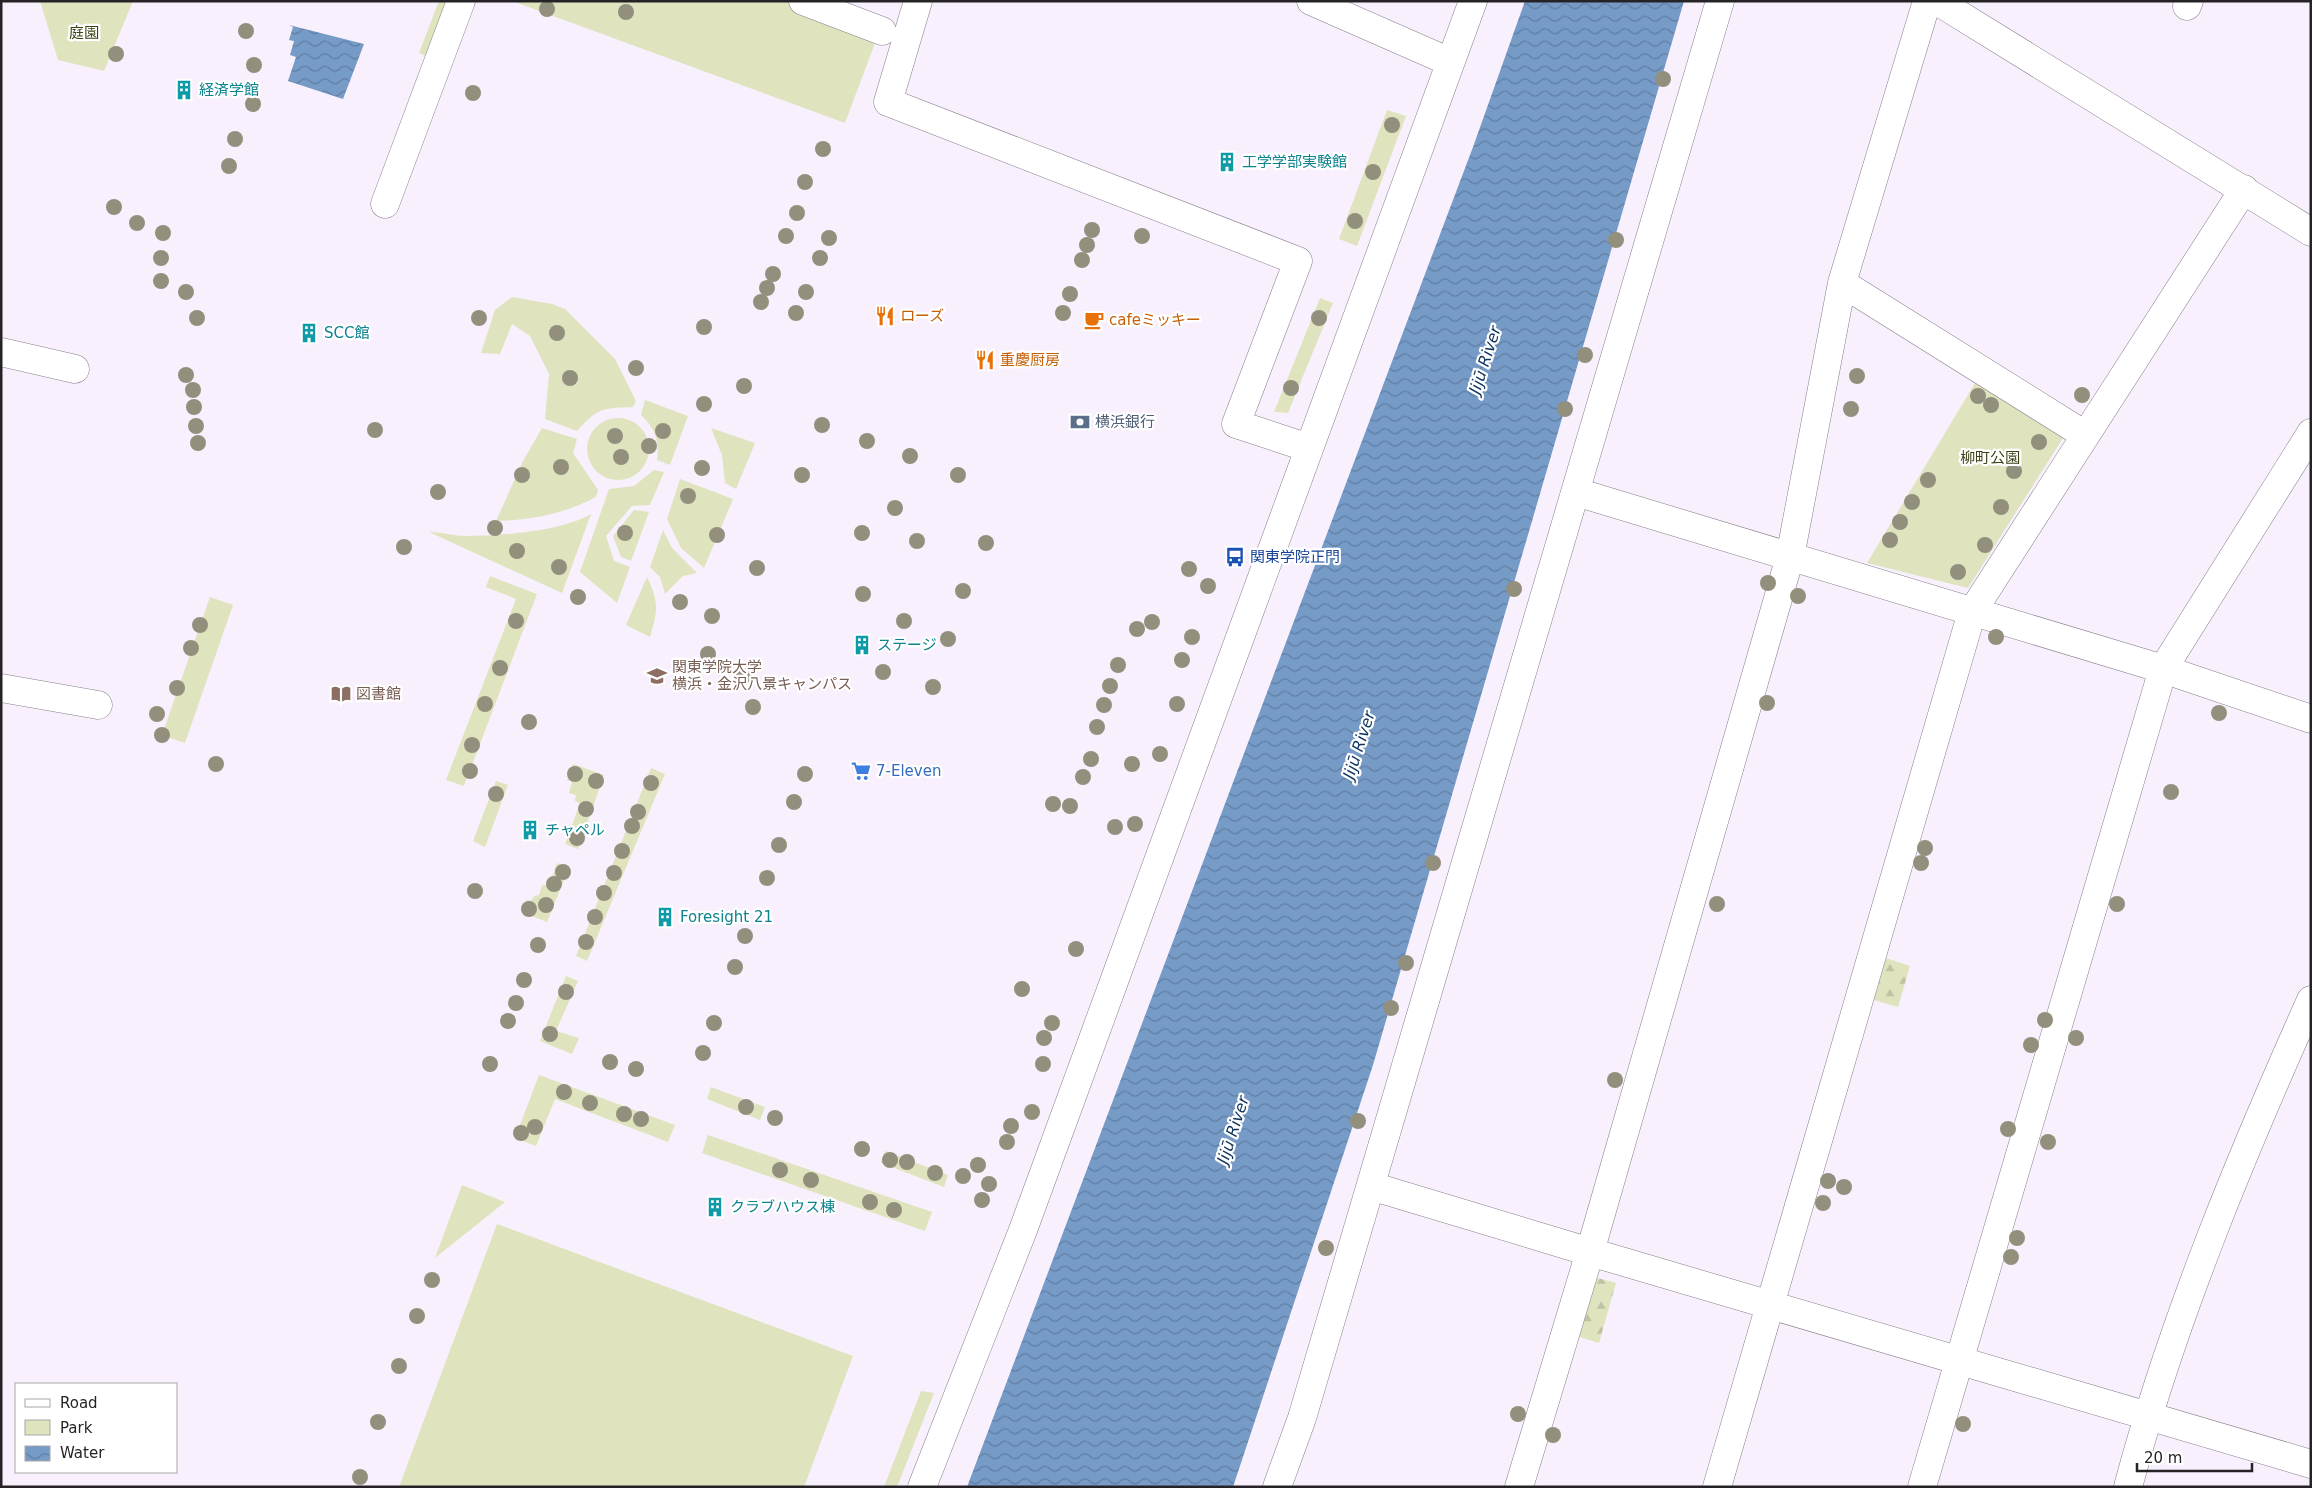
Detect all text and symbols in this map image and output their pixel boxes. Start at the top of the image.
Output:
park label: 庭園 [69,24,99,42]
building icon: 経済学館 [173,79,195,101]
place label: 経済学館 [199,81,259,99]
building icon: 工学学部実験館 [1216,151,1238,173]
place label: 工学学部実験館 [1242,153,1347,171]
restaurant icon: ローズ [874,305,896,327]
place label: ローズ [900,307,944,325]
cafe icon: cafeミッキー [1083,309,1105,331]
place label: cafeミッキー [1109,311,1201,329]
building icon: SCC館 [298,322,320,344]
water label: Jijū River [1464,322,1505,399]
place label: SCC館 [324,324,369,342]
restaurant icon: 重慶厨房 [974,349,996,371]
place label: 重慶厨房 [1000,351,1060,369]
bank icon: 横浜銀行 [1069,411,1091,433]
place label: 横浜銀行 [1095,413,1155,431]
park label: 柳町公園 [1960,449,2020,467]
bus stop icon: 関東学院正門 [1224,546,1246,568]
place label: 関東学院正門 [1250,548,1340,566]
building icon: ステージ [851,634,873,656]
place label: ステージ [877,636,937,654]
place label: 関東学院大学 横浜・金沢八景キャンパス [672,658,852,693]
school or university icon: 関東学院大学 横浜・金沢八景キャンパス [646,665,668,687]
library icon: 図書館 [330,683,352,705]
place label: 図書館 [356,685,401,703]
water label: Jijū River [1338,707,1379,784]
supermarket icon: 7-Eleven [850,760,872,782]
place label: 7-Eleven [876,762,941,780]
building icon: チャペル [519,819,541,841]
place label: チャペル [545,821,605,839]
building icon: Foresight 21 [654,906,676,928]
place label: Foresight 21 [680,908,773,926]
water label: Jijū River [1212,1092,1253,1169]
building icon: クラブハウス棟 [704,1196,726,1218]
place label: クラブハウス棟 [730,1198,835,1216]
legend [15,1383,178,1473]
text: Road [60,1394,98,1412]
text: Park [60,1419,93,1437]
scale bar [2137,1440,2252,1472]
text: Water [60,1444,105,1462]
text: 20 m [2144,1449,2182,1467]

